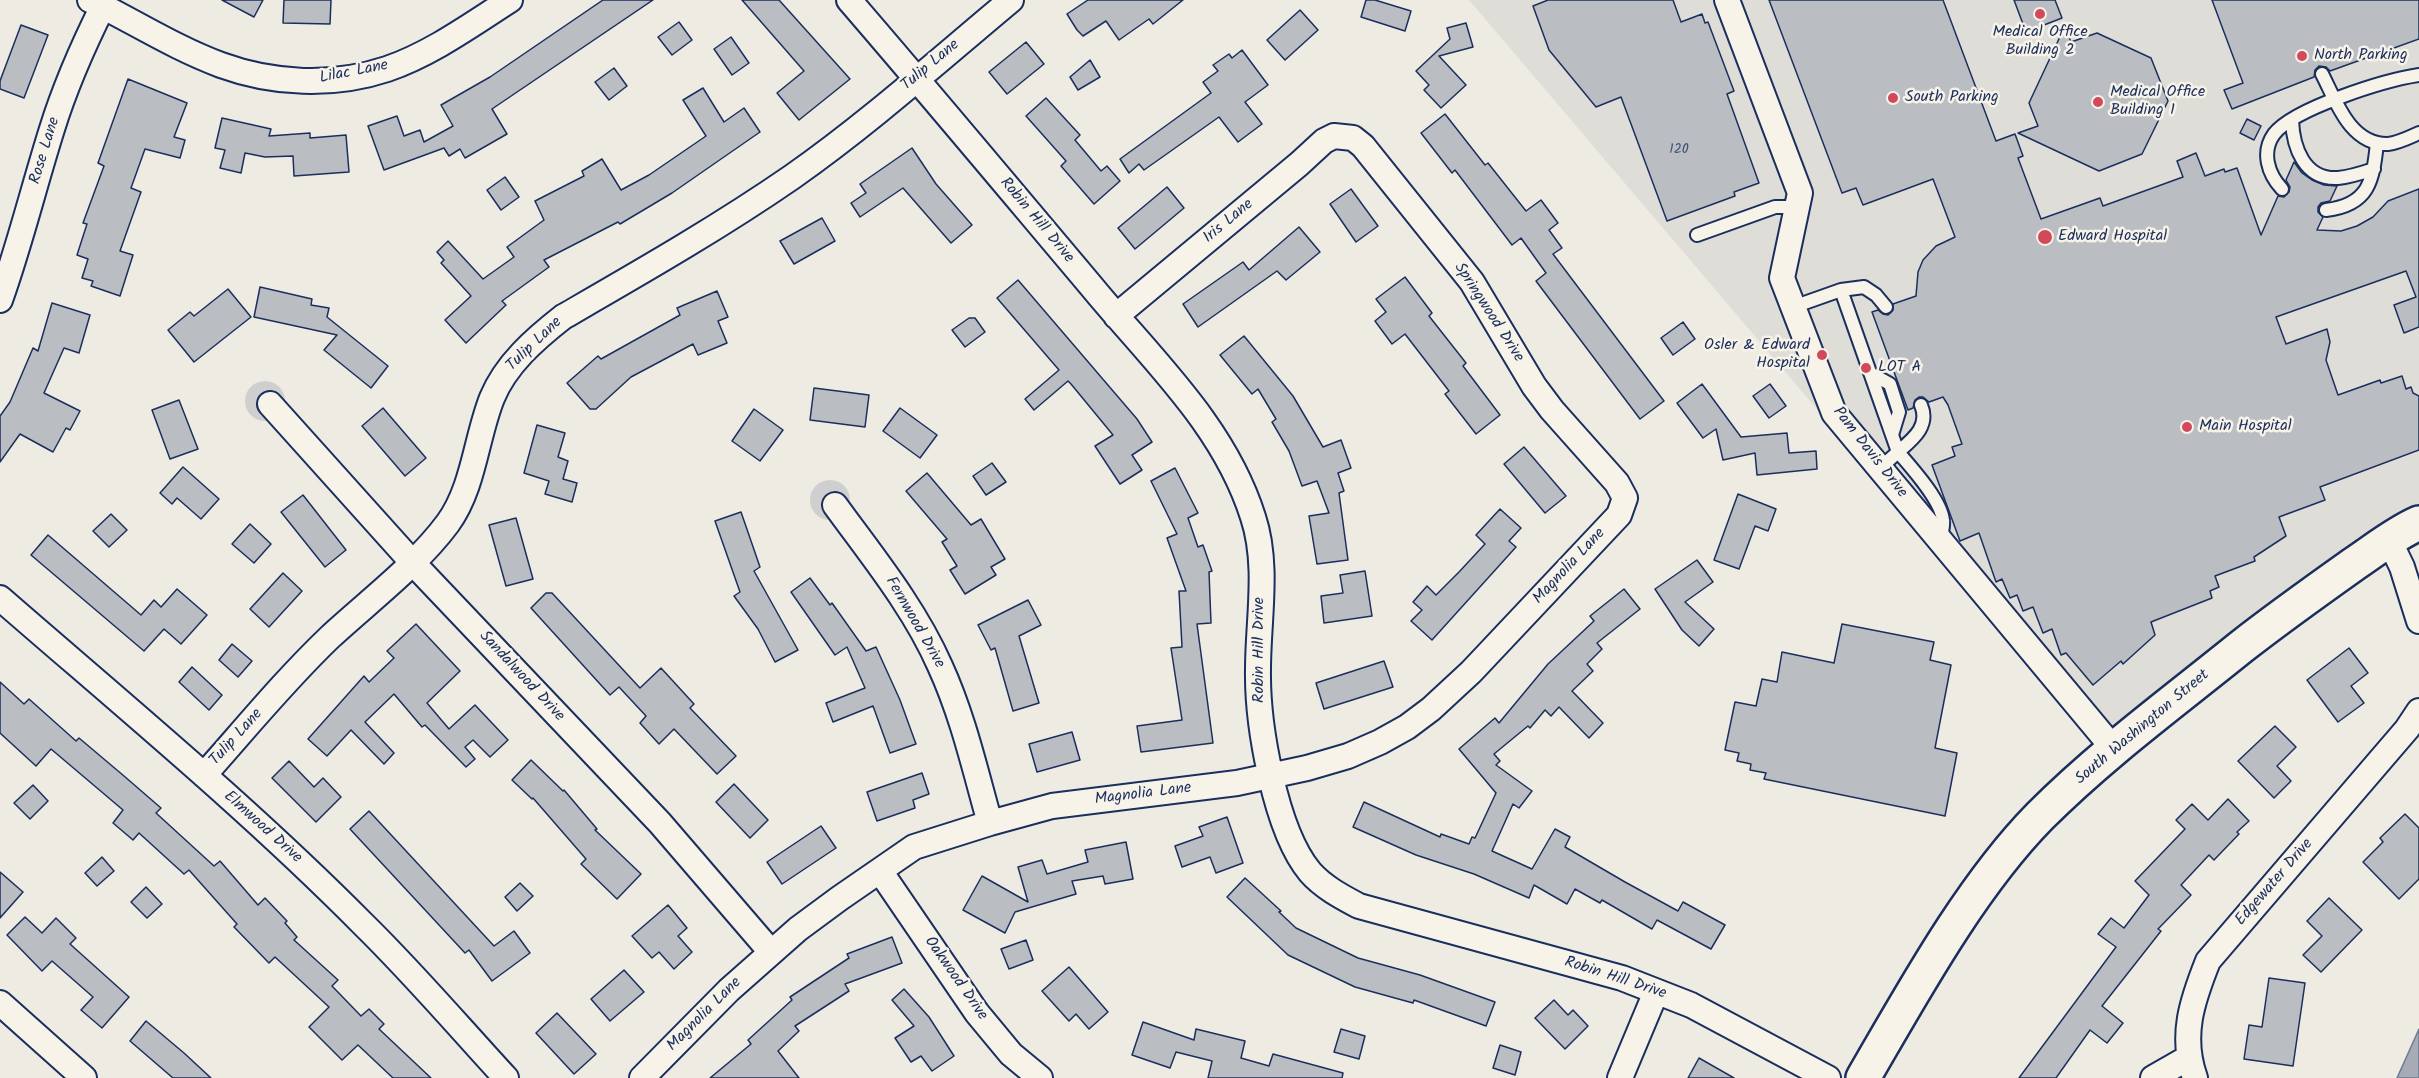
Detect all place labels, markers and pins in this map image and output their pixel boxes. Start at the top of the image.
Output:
marker: Medical Office Building 2 [2033,7,2047,21]
place label: Medical Office Building 2 [1992,23,2088,61]
place label: North Parking [2314,46,2407,66]
marker: North Parking [2295,49,2309,63]
place label: Medical Office Building 1 [2110,83,2205,121]
place label: South Parking [1905,88,1999,108]
marker: South Parking [1886,91,1900,105]
marker: Medical Office Building 1 [2091,95,2105,109]
place label: Edward Hospital [2058,227,2167,247]
marker: Edward Hospital [2036,228,2054,246]
place label: Osler & Edward Hospital [1704,336,1810,374]
marker: Osler & Edward Hospital [1815,348,1829,362]
place label: LOT A [1878,358,1921,378]
marker: LOT A [1859,361,1873,375]
place label: Main Hospital [2199,417,2292,437]
marker: Main Hospital [2180,420,2194,434]

